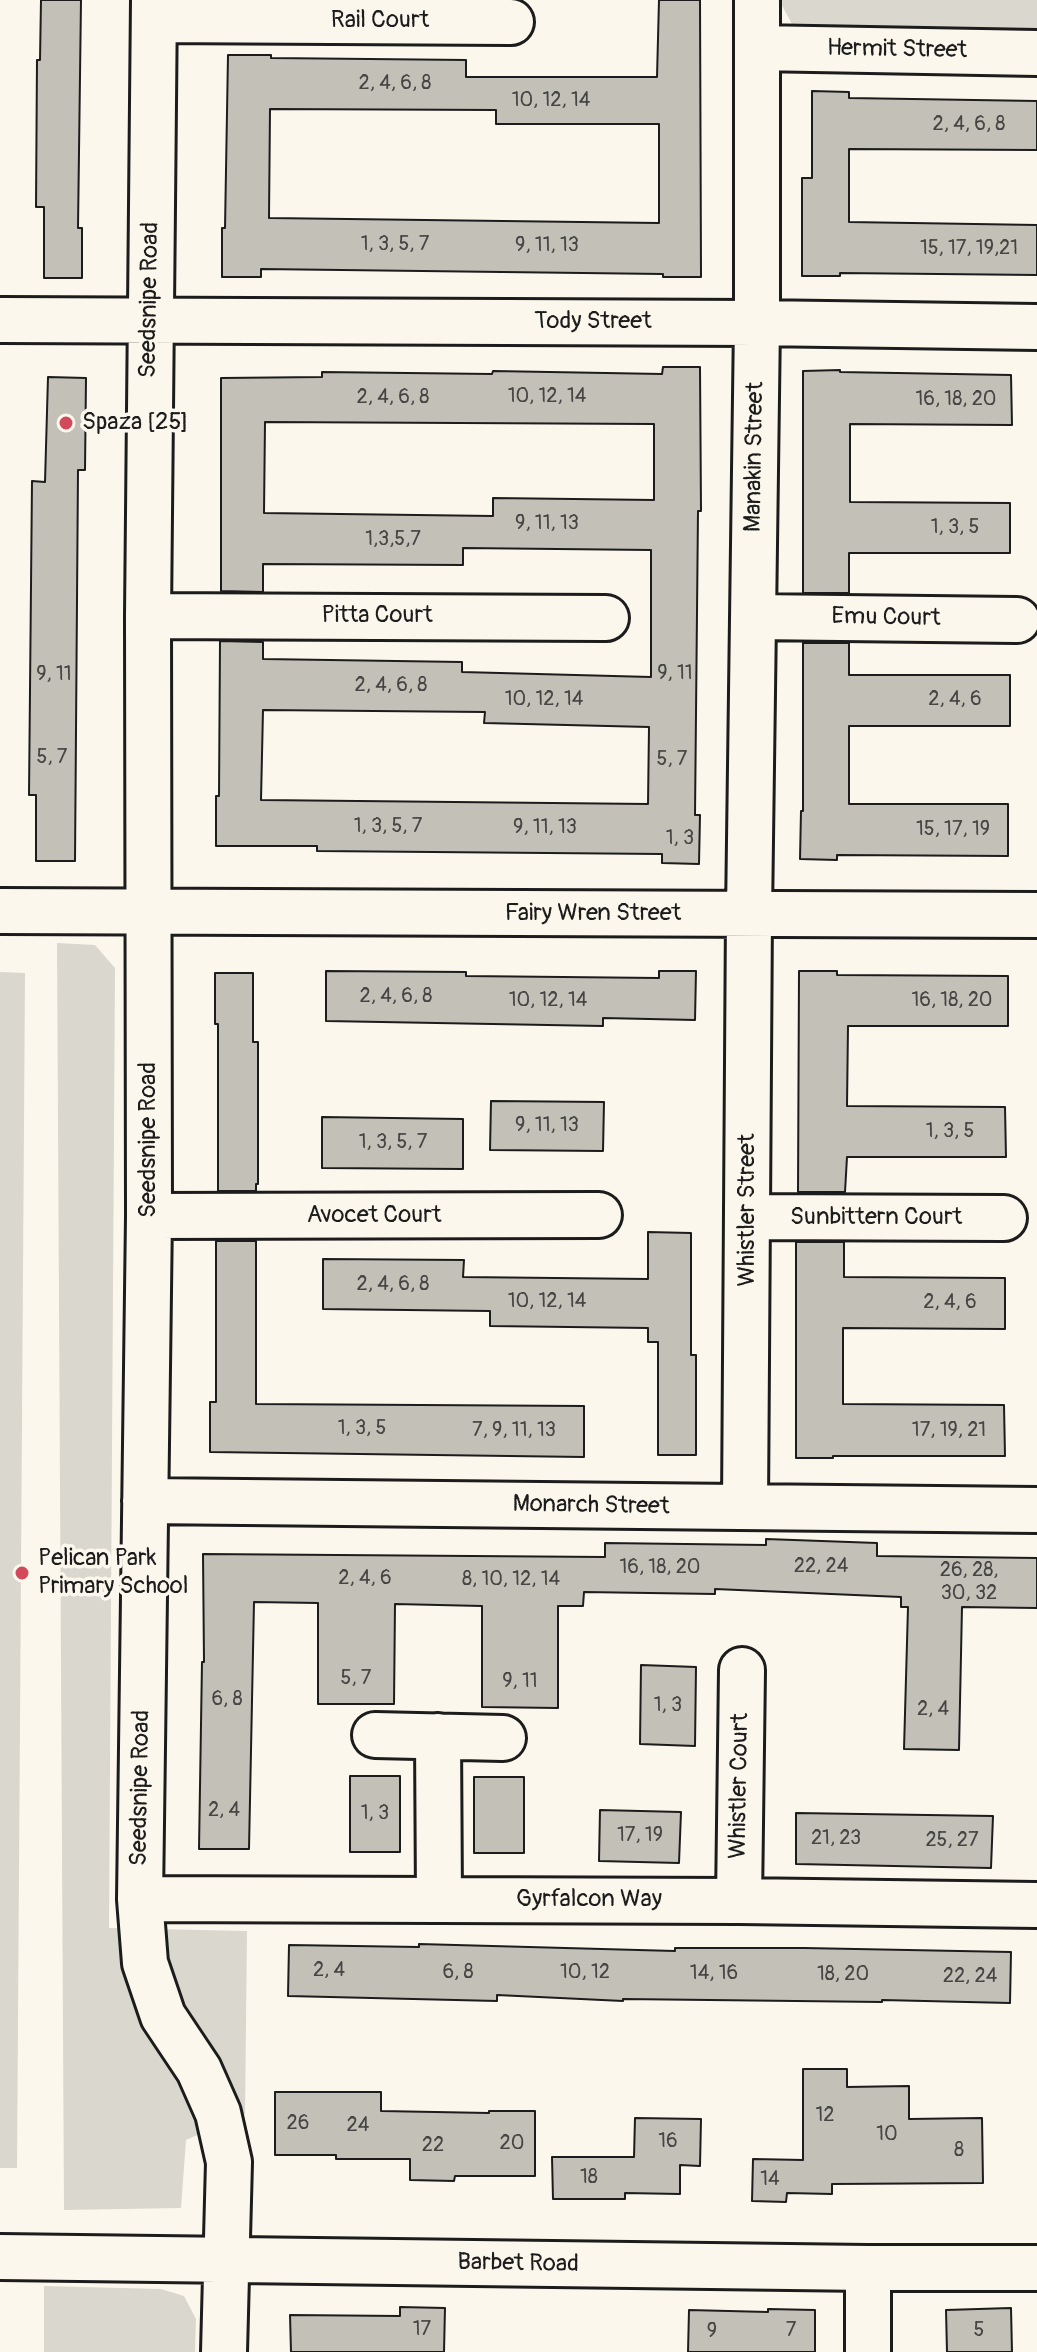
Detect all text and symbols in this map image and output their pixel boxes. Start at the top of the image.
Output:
street label: Rail Court [331,7,429,35]
street label: Hermit Street [827,34,967,66]
house number: 2, 4, 6, 8 [359,72,431,96]
house number: 10, 12, 14 [512,89,590,113]
house number: 2, 4, 6, 8 [933,113,1005,137]
street label: Seedsnipe Road [134,222,166,378]
house number: 1, 3, 5, 7 [361,233,429,257]
house number: 9, 11, 13 [515,234,579,258]
house number: 15, 17, 19,21 [920,237,1018,261]
street label: Tody Street [534,308,652,336]
street label: Manakin Street [739,382,771,532]
house number: 10, 12, 14 [508,385,586,409]
house number: 2, 4, 6, 8 [357,386,429,410]
house number: 16, 18, 20 [915,388,997,412]
place label: Spaza [25] [82,409,189,437]
marker: Spaza [25] [57,414,75,432]
house number: 9, 11, 13 [515,512,579,536]
house number: 1, 3, 5 [931,516,979,540]
house number: 1,3,5,7 [365,528,421,552]
street label: Pitta Court [321,602,433,630]
street label: Emu Court [831,603,941,633]
house number: 9, 11 [657,662,693,686]
house number: 9, 11 [36,663,72,687]
house number: 2, 4, 6, 8 [355,674,427,698]
house number: 10, 12, 14 [505,688,583,712]
house number: 2, 4, 6 [928,688,982,712]
house number: 5, 7 [37,746,67,770]
house number: 5, 7 [657,748,687,772]
house number: 1, 3, 5, 7 [354,815,422,839]
house number: 9, 11, 13 [513,816,577,840]
house number: 15, 17, 19 [916,818,990,842]
house number: 1, 3 [666,827,694,851]
street label: Fairy Wren Street [505,900,681,928]
house number: 2, 4, 6, 8 [360,985,432,1009]
house number: 10, 12, 14 [509,989,587,1013]
house number: 16, 18, 20 [911,989,993,1013]
street label: Seedsnipe Road [135,1062,163,1218]
house number: 9, 11, 13 [515,1114,579,1138]
house number: 1, 3, 5 [926,1120,974,1144]
house number: 1, 3, 5, 7 [359,1131,427,1155]
street label: Whistler Street [734,1133,762,1287]
street label: Avocet Court [307,1202,441,1230]
street label: Sunbittern Court [790,1204,962,1232]
house number: 2, 4, 6, 8 [357,1273,429,1297]
house number: 10, 12, 14 [508,1290,586,1314]
house number: 2, 4, 6 [923,1291,977,1315]
house number: 1, 3, 5 [338,1417,386,1441]
house number: 7, 9, 11, 13 [472,1419,556,1443]
house number: 17, 19, 21 [912,1419,986,1443]
street label: Monarch Street [512,1490,670,1522]
place label: Pelican Park Primary School [38,1545,188,1601]
house number: 22, 24 [794,1555,848,1579]
house number: 16, 18, 20 [619,1556,701,1580]
house number: 26, 28, 30, 32 [940,1559,998,1606]
marker: Pelican Park Primary School [13,1564,31,1582]
house number: 2, 4, 6 [338,1567,392,1591]
house number: 8, 10, 12, 14 [462,1568,560,1592]
house number: 5, 7 [341,1667,371,1691]
house number: 9, 11 [502,1670,538,1694]
house number: 6, 8 [211,1688,243,1712]
house number: 1, 3 [654,1694,682,1718]
house number: 2, 4 [917,1698,949,1722]
street label: Seedsnipe Road [125,1710,157,1866]
street label: Whistler Court [724,1713,756,1859]
house number: 2, 4 [208,1799,240,1823]
house number: 1, 3 [361,1802,389,1826]
house number: 17, 19 [617,1824,663,1848]
house number: 21, 23 [811,1827,861,1851]
house number: 25, 27 [925,1829,979,1853]
street label: Gyrfalcon Way [516,1886,662,1914]
house number: 2, 4 [313,1959,345,1983]
house number: 6, 8 [442,1961,474,1985]
house number: 10, 12 [560,1961,610,1985]
house number: 14, 16 [690,1962,738,1986]
house number: 18, 20 [817,1963,869,1987]
house number: 22, 24 [943,1965,997,1989]
house number: 12 [816,2104,834,2128]
house number: 26 [287,2112,309,2136]
house number: 24 [347,2114,369,2138]
house number: 10 [876,2123,898,2147]
house number: 16 [658,2130,678,2154]
house number: 20 [500,2132,524,2156]
house number: 22 [422,2134,444,2158]
house number: 8 [954,2139,964,2163]
house number: 18 [580,2166,598,2190]
house number: 14 [760,2168,780,2192]
street label: Barbet Road [457,2249,579,2279]
house number: 17 [413,2318,431,2342]
house number: 7 [786,2319,796,2343]
house number: 5 [974,2319,984,2343]
house number: 9 [707,2320,717,2344]

